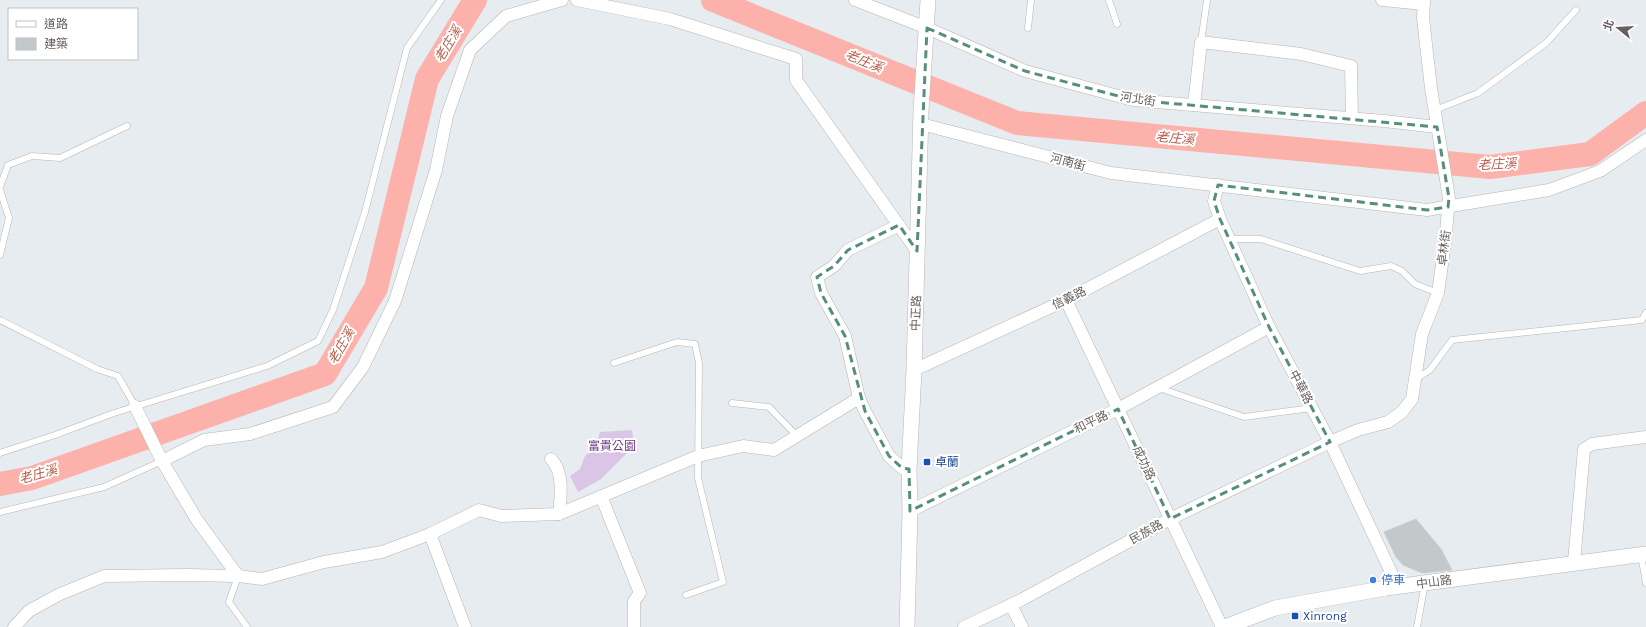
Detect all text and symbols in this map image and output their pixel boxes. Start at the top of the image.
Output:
legend [8,8,138,60]
north arrow [1598,8,1638,48]
text: 道路 [44,17,68,31]
text: 北 [1601,18,1617,32]
water label: 老庄溪 [432,22,465,65]
text: 建築 [44,37,68,51]
water label: 老庄溪 [843,47,887,76]
street label: 河北街 [1119,89,1157,109]
water label: 老庄溪 [1155,129,1197,147]
street label: 河南街 [1049,151,1087,173]
water label: 老庄溪 [1477,155,1519,173]
street label: 卓林街 [1435,229,1453,267]
street label: 信義路 [1050,284,1088,312]
street label: 中正路 [908,295,924,331]
water label: 老庄溪 [325,324,358,367]
street label: 中華路 [1286,368,1316,406]
street label: 和平路 [1072,408,1110,436]
park label: 富貴公園 [588,439,636,453]
street label: 成功路 [1130,444,1158,482]
place label: 卓蘭 [935,455,959,469]
marker: 卓蘭 [922,457,932,467]
water label: 老庄溪 [17,461,61,487]
street label: 民族路 [1127,517,1165,547]
place label: 停車 [1381,573,1405,587]
street label: 中山路 [1415,573,1453,591]
marker: 停車 [1368,575,1378,585]
place label: Xinrong [1303,609,1347,623]
marker: Xinrong [1290,611,1300,621]

